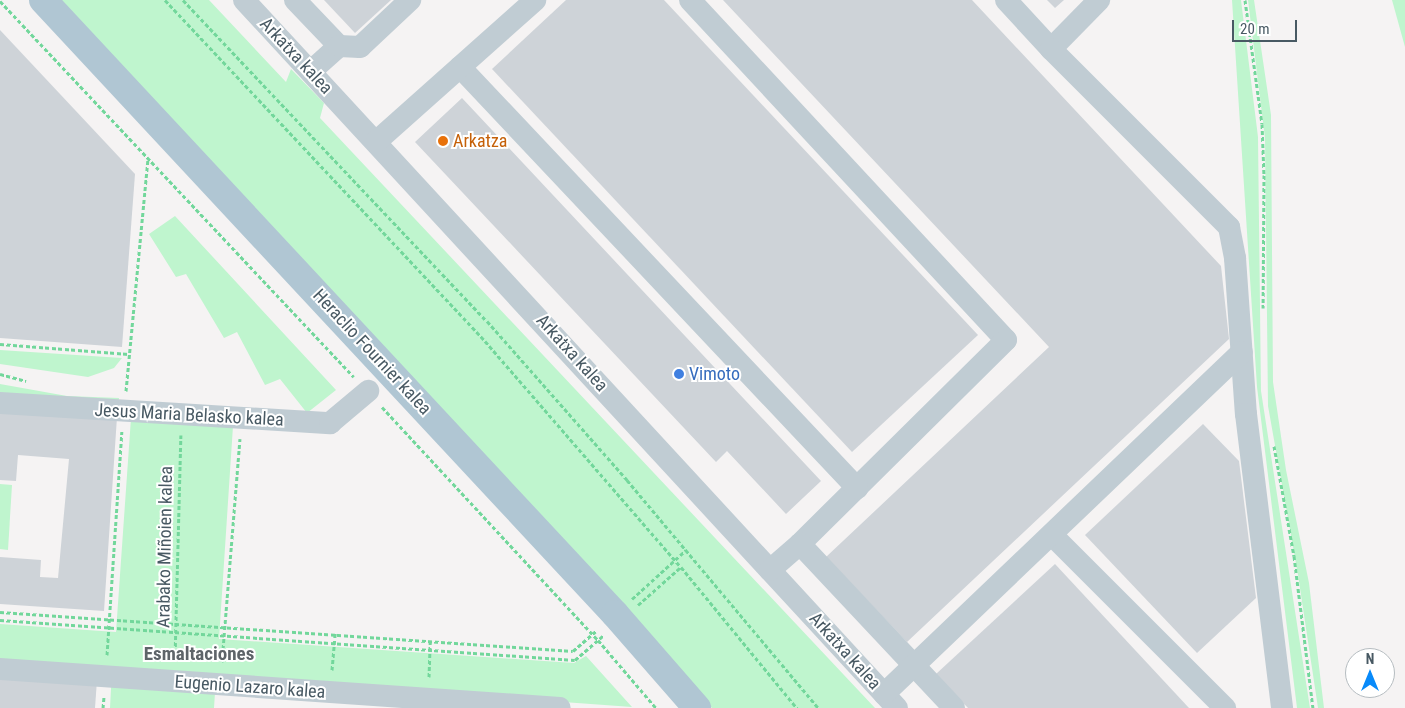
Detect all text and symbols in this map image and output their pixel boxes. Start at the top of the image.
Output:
scale bar [1235,10,1300,42]
street label: Arkatxa kalea [255,13,337,99]
text: 20 m [1240,20,1270,38]
place label: Arkatza [453,130,507,152]
marker: Arkatza [437,135,449,147]
street label: Heraclio Fournier kalea [308,285,436,419]
street label: Arkatxa kalea [532,310,612,396]
place label: Vimoto [689,363,740,385]
marker: Vimoto [673,368,685,380]
street label: Jesus Maria Belasko kalea [94,399,284,431]
street label: Arabako Miñoien kalea [153,466,177,628]
street label: Arkatxa kalea [805,608,885,694]
district label: Esmaltaciones [144,643,254,665]
north arrow [1345,648,1395,698]
text: N [1366,651,1374,667]
street label: Eugenio Lazaro kalea [174,671,326,703]

